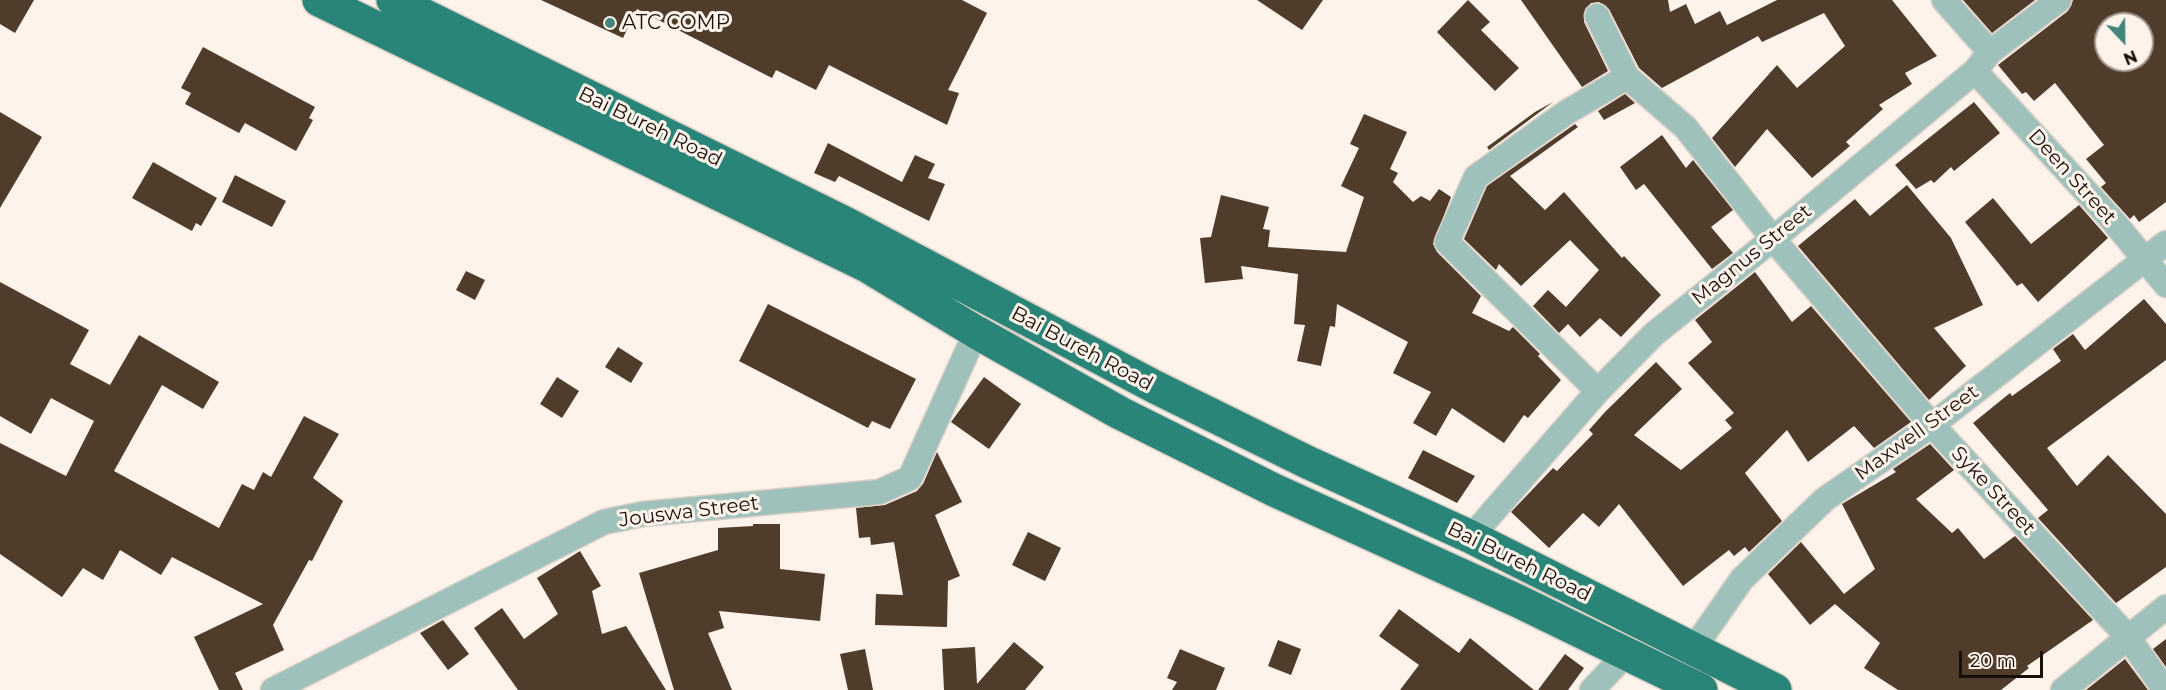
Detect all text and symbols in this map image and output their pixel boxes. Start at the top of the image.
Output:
place label: ATC COMP [622,11,730,35]
north arrow [2094,12,2154,72]
marker: ATC COMP [603,16,617,30]
text: N [2121,46,2140,69]
street label: Bai Bureh Road [574,82,726,172]
street label: Deen Street [2023,124,2121,230]
street label: Magnus Street [1687,199,1817,311]
street label: Bai Bureh Road [1007,302,1157,396]
street label: Maxwell Street [1850,380,1984,486]
street label: Syke Street [1946,442,2040,540]
street label: Jouswa Street [618,492,760,532]
street label: Bai Bureh Road [1443,517,1595,607]
scale bar [1962,639,2046,677]
text: 20 m [1970,650,2016,672]

